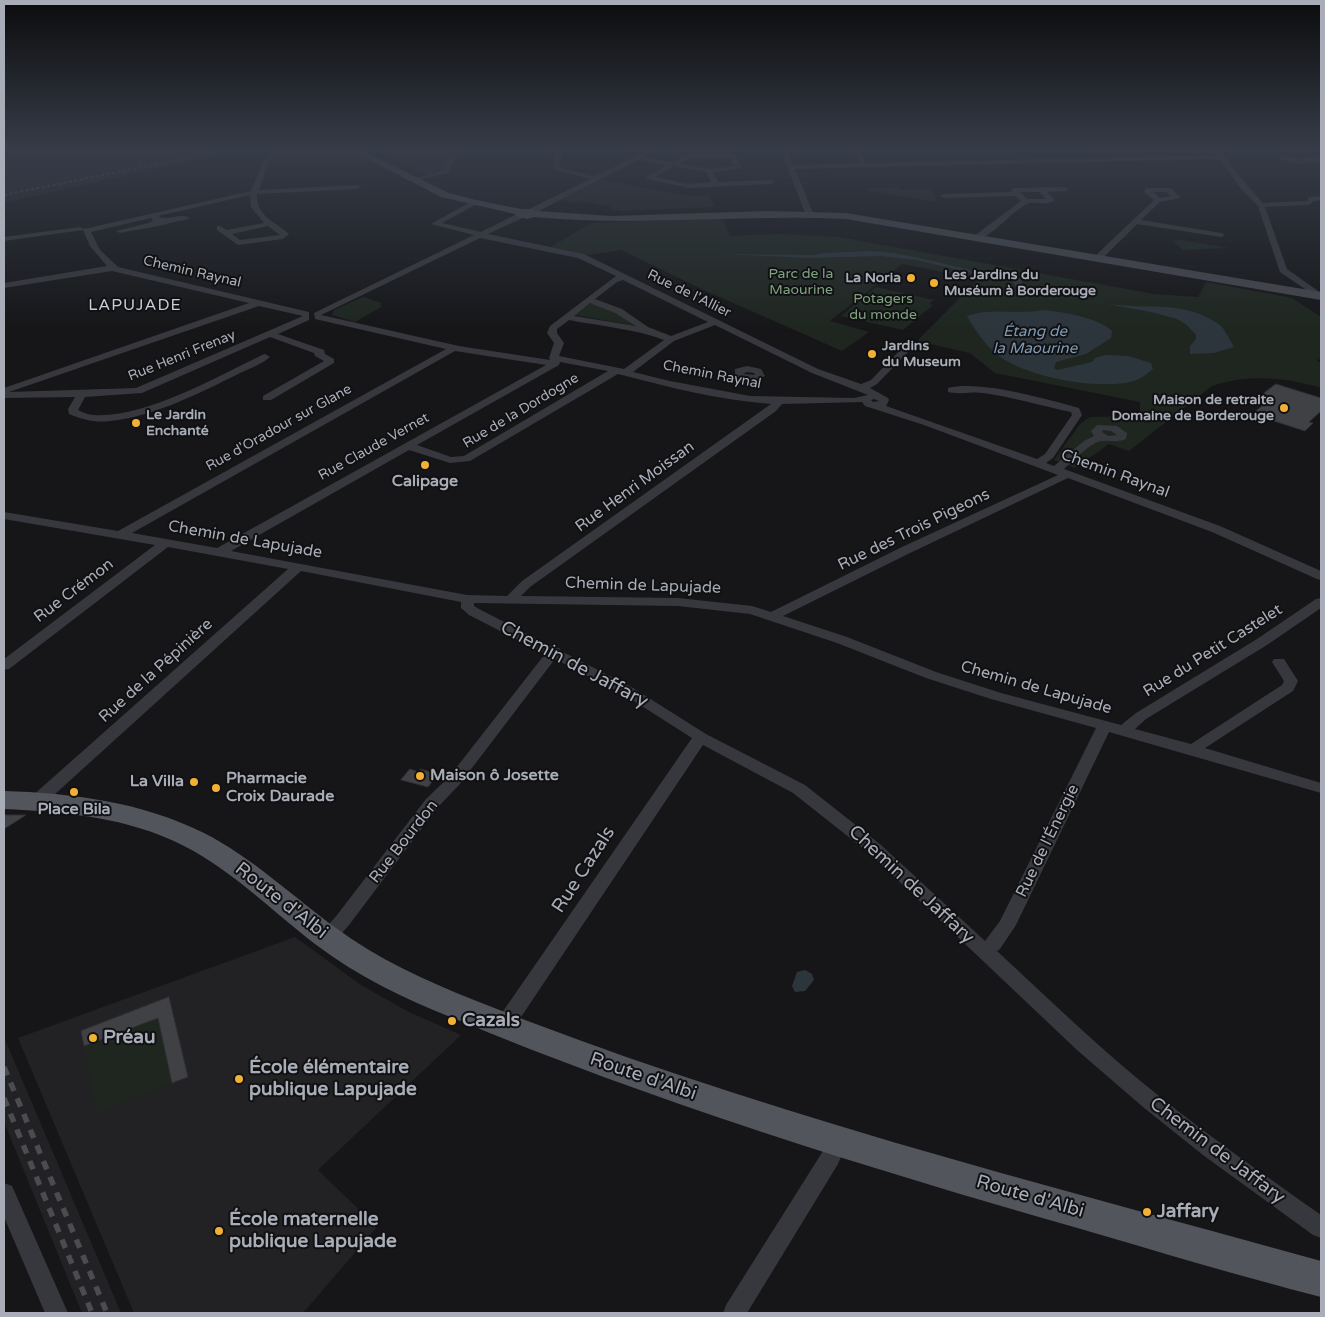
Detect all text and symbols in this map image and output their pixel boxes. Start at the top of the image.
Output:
street label: Chemin Raynal [141,253,243,291]
street label: Rue de l'Allier [644,266,734,322]
park label: Parc de la Maourine [769,266,833,298]
place label: Les Jardins du Muséum à Borderouge [944,267,1096,300]
place label: La Noria [845,270,901,286]
marker: La Noria [905,272,917,284]
marker: Les Jardins du Muséum à Borderouge [928,277,940,289]
park label: Potagers du monde [849,291,917,324]
district label: LAPUJADE [87,296,183,316]
water label: Étang de la Maourine [993,323,1077,358]
street label: Rue Henri Frenay [126,327,238,385]
place label: Jardins du Museum [882,338,961,371]
marker: Jardins du Museum [866,348,878,360]
street label: Chemin Raynal [661,357,763,393]
street label: Rue de la Dordogne [460,370,582,452]
street label: Rue d'Oradour sur Glane [203,381,355,475]
place label: Maison de retraite Domaine de Borderouge [1112,392,1274,424]
marker: Maison de retraite Domaine de Borderouge [1278,402,1290,414]
place label: Le Jardin Enchanté [146,407,209,440]
street label: Rue Claude Vernet [316,410,432,484]
marker: Le Jardin Enchanté [130,417,142,429]
street label: Rue Henri Moissan [572,437,698,537]
street label: Chemin Raynal [1058,445,1172,503]
marker: Calipage [419,459,431,471]
place label: Calipage [392,472,458,492]
street label: Rue des Trois Pigeons [835,485,993,575]
street label: Chemin de Lapujade [166,517,324,563]
street label: Rue Crémon [31,555,117,627]
street label: Chemin de Lapujade [565,574,721,598]
street label: Rue du Petit Castelet [1140,600,1286,702]
street label: Rue de la Pépinière [95,615,217,727]
street label: Chemin de Jaffary [496,616,652,714]
street label: Chemin de Lapujade [958,657,1114,719]
place label: Maison ô Josette [430,766,559,786]
place label: Pharmacie Croix Daurade [226,769,334,807]
marker: Maison ô Josette [414,770,426,782]
place label: La Villa [130,772,184,792]
marker: La Villa [188,776,200,788]
street label: Rue de l'Énergie [1012,781,1084,901]
marker: Pharmacie Croix Daurade [210,782,222,794]
marker: Place Bila [68,786,80,798]
street label: Rue Bourdon [366,797,442,887]
place label: Place Bila [37,800,111,820]
street label: Chemin de Jaffary [843,821,979,949]
street label: Rue Cazals [548,822,620,918]
street label: Route d'Albi [230,858,332,944]
place label: Cazals [462,1010,520,1032]
marker: Cazals [446,1015,458,1027]
place label: Préau [103,1027,156,1049]
marker: Préau [87,1032,99,1044]
street label: Route d'Albi [587,1048,699,1106]
place label: École élémentaire publique Lapujade [249,1057,417,1101]
marker: École élémentaire publique Lapujade [233,1073,245,1085]
street label: Chemin de Jaffary [1145,1093,1289,1209]
street label: Route d'Albi [973,1171,1087,1223]
place label: Jaffary [1157,1201,1219,1223]
marker: Jaffary [1141,1206,1153,1218]
place label: École maternelle publique Lapujade [229,1209,397,1253]
marker: École maternelle publique Lapujade [213,1225,225,1237]

